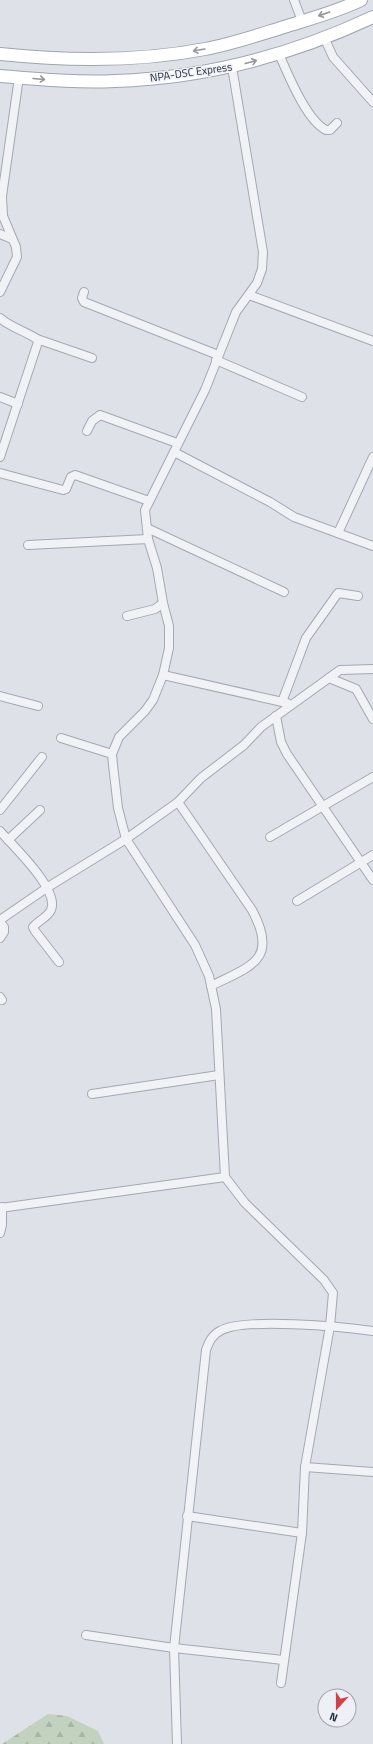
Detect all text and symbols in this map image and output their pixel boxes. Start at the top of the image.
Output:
one-way arrow [318,11,331,18]
one-way arrow [193,46,206,54]
street label: NPA-DSC Express [149,58,233,86]
one-way arrow [244,58,257,65]
one-way arrow [32,76,45,83]
north arrow [317,1688,357,1728]
text: N [327,1709,340,1726]

